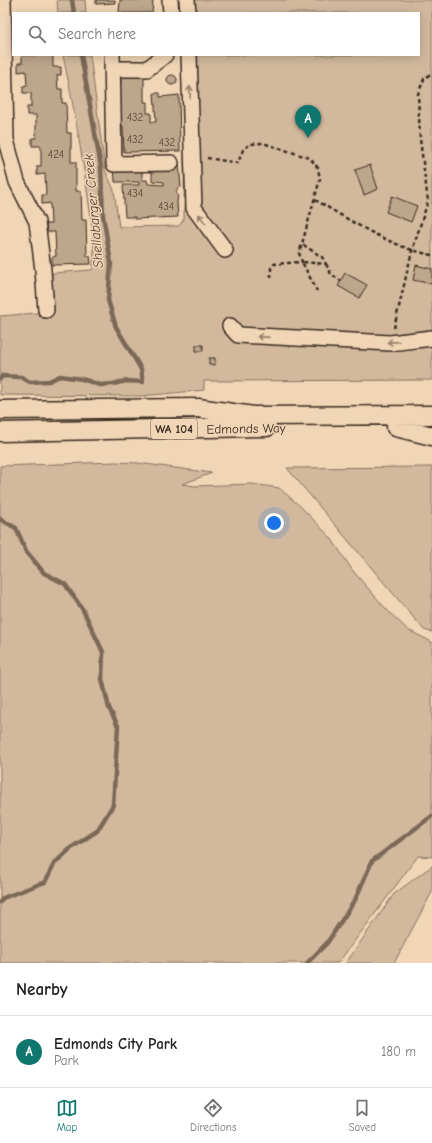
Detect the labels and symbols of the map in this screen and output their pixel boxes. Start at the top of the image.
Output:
one-way arrow [186,86,194,99]
pin: A [295,105,321,138]
house number: 432 [127,111,144,124]
house number: 432 [127,133,144,146]
house number: 432 [159,136,176,149]
house number: 424 [48,148,64,161]
water label: Shellabarger Creek [80,153,107,269]
house number: 434 [127,187,143,200]
house number: 434 [158,200,174,213]
one-way arrow [198,213,206,224]
one-way arrow [257,333,270,340]
one-way arrow [387,339,400,346]
road number: WA 104 [151,419,197,439]
street label: Edmonds Way [206,420,286,437]
your location [264,513,284,533]

